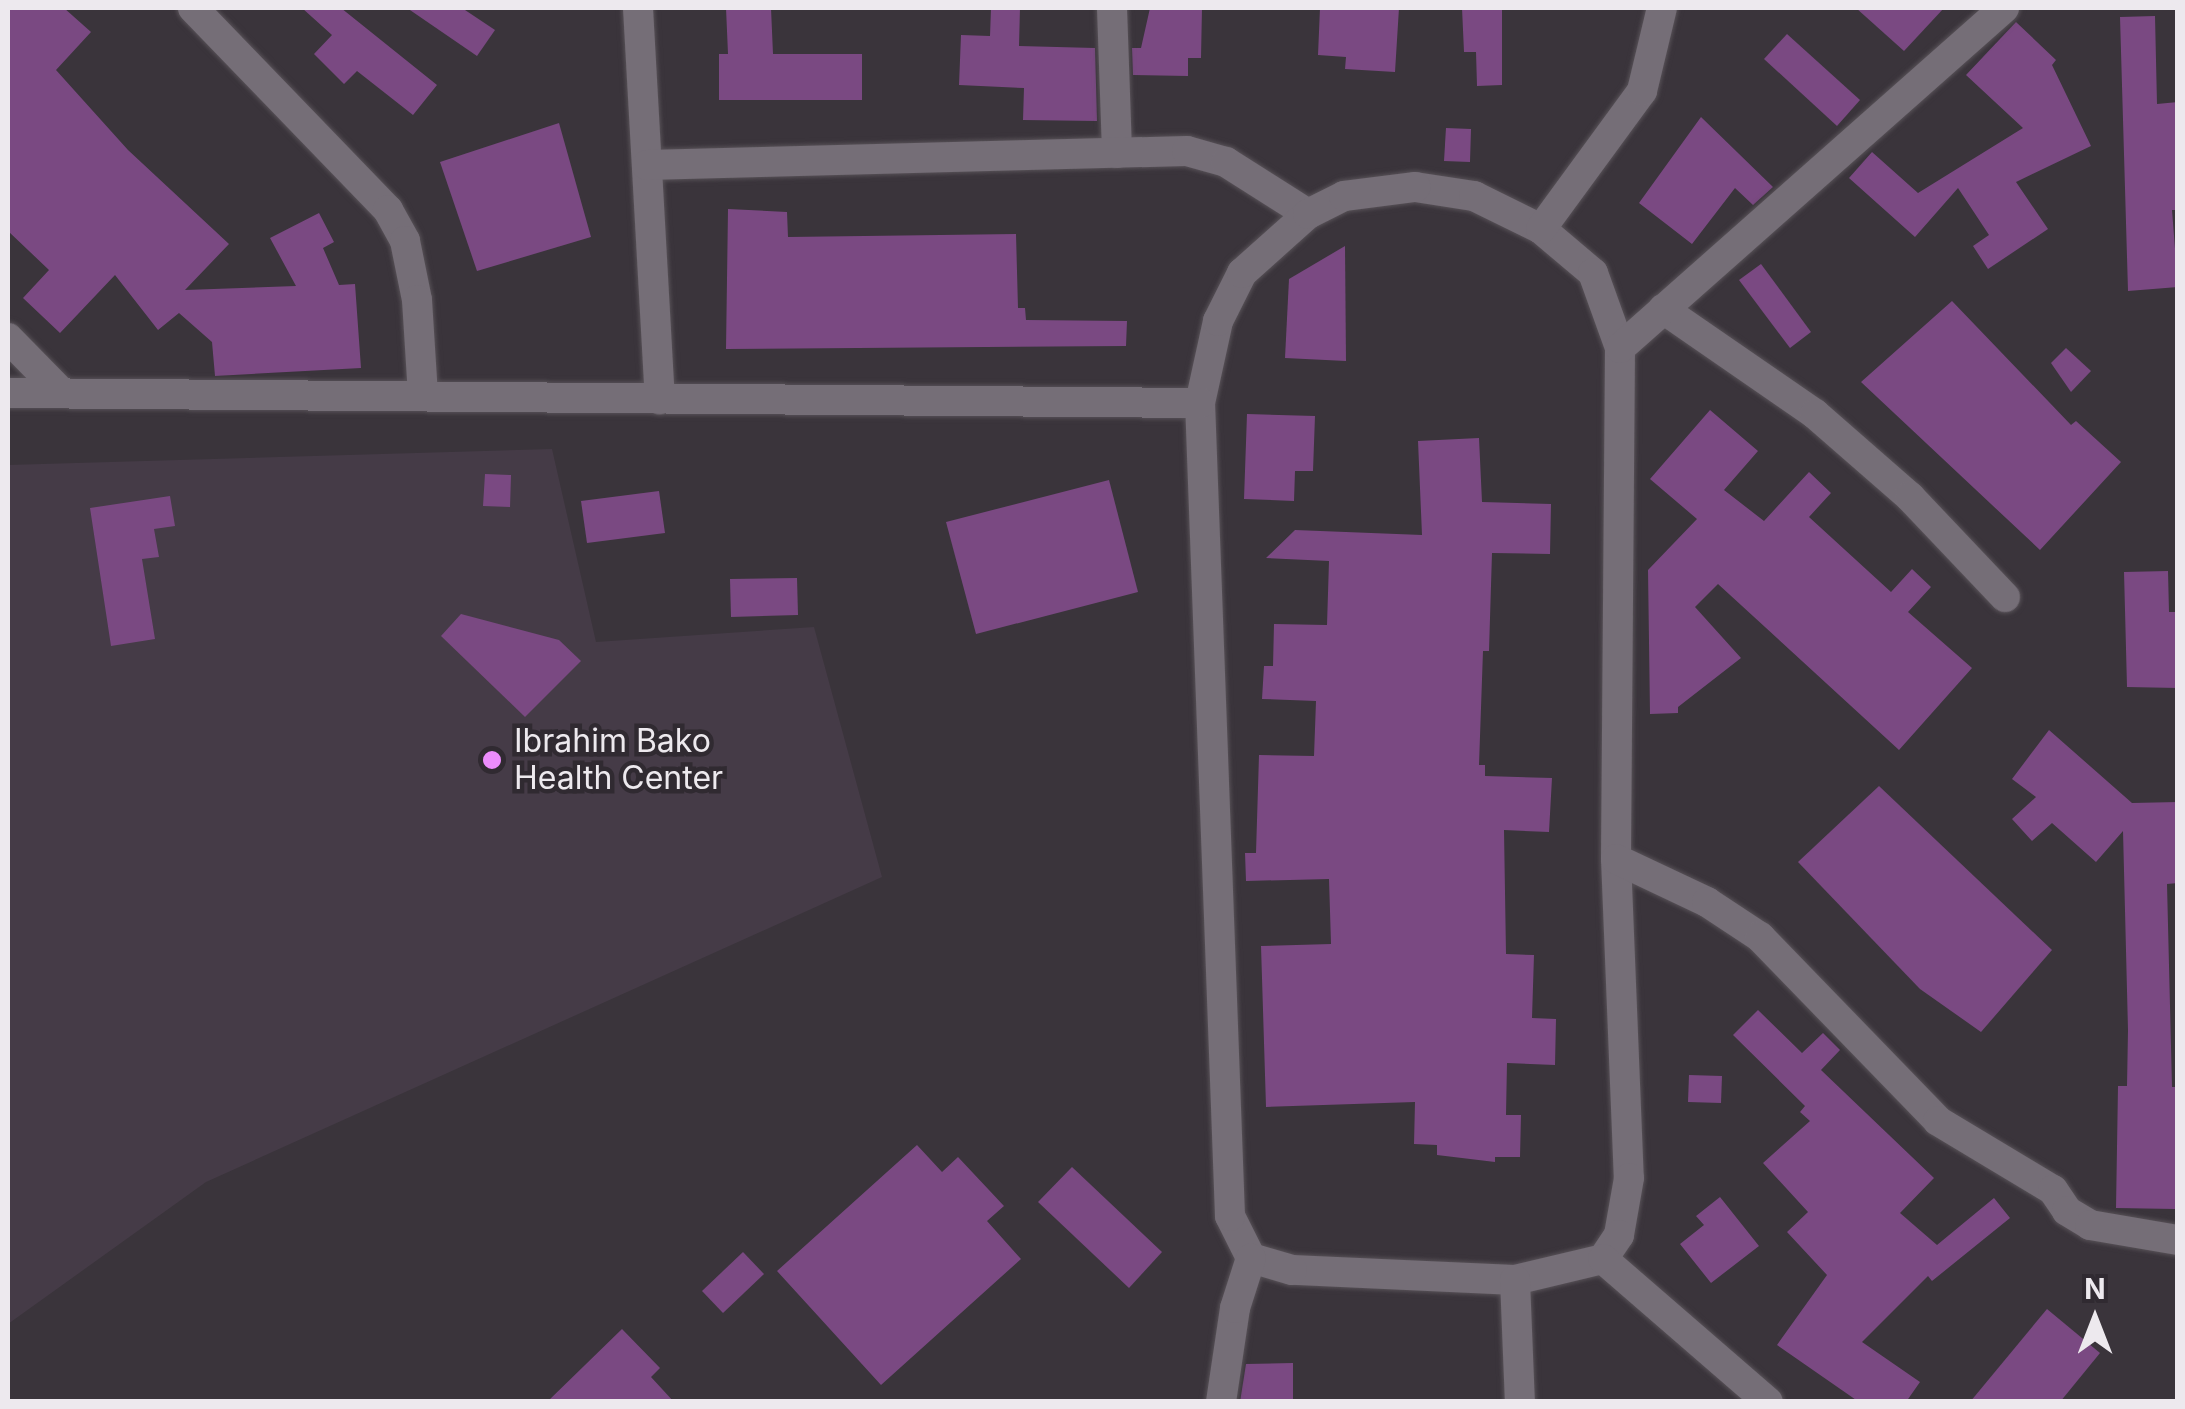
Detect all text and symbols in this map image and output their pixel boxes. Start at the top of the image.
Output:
place label: Ibrahim Bako Health Center [514,723,723,798]
marker: Ibrahim Bako Health Center [479,747,505,773]
north arrow [2045,1269,2145,1369]
text: N [2084,1272,2106,1306]

